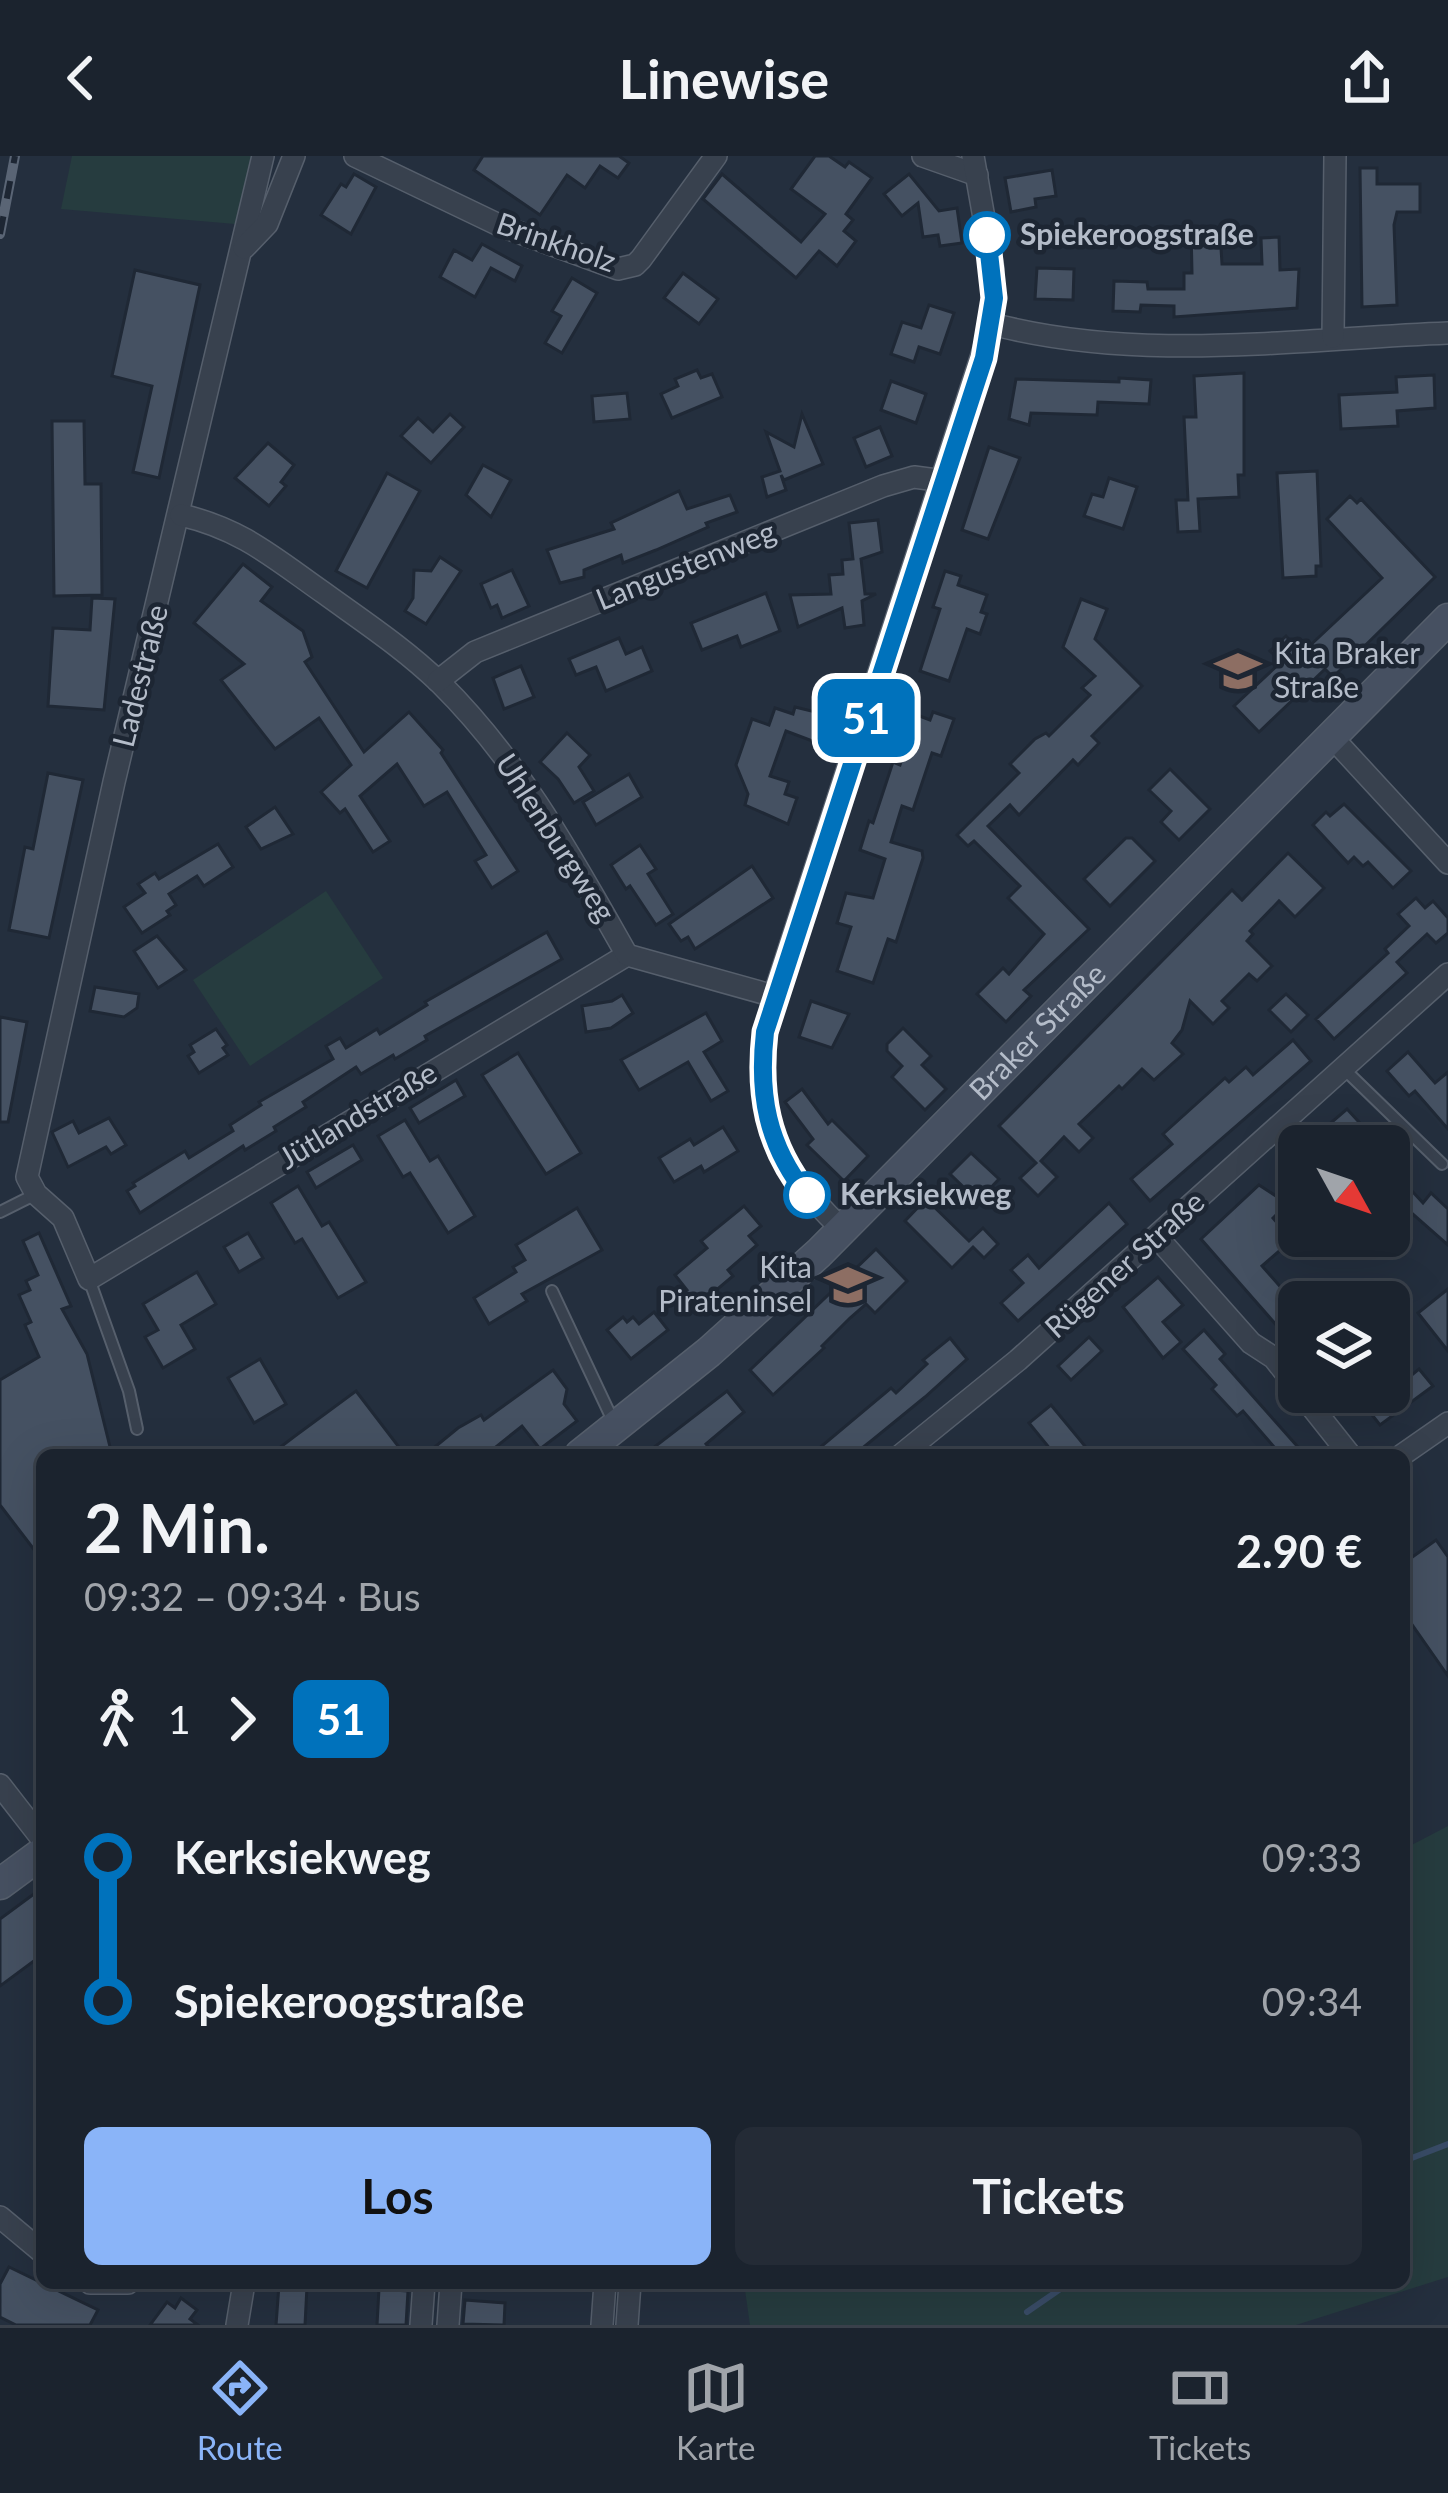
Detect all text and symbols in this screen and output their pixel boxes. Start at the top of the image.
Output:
icon: back [48,45,114,111]
icon: share [1334,45,1400,111]
text: Linewise [619,46,829,111]
street label: Brinkholz [492,204,621,278]
marker: Spiekeroogstraße [965,213,1009,257]
place label: Spiekeroogstraße [1020,215,1254,251]
street label: Langustenweg [590,512,780,616]
street label: Ladestraße [104,601,174,750]
place label: Kita Braker Straße [1274,634,1420,704]
school or university icon: Kita Braker Straße [1213,646,1263,696]
line badge: 51 [812,679,920,757]
text: 51 [842,693,890,743]
street label: Uhlenburgweg [489,746,624,928]
street label: Braker Straße [961,955,1112,1107]
street label: Jütlandstraße [271,1053,442,1176]
north arrow [1278,1125,1410,1257]
map controls [1278,1125,1410,1413]
marker: Kerksiekweg [785,1173,829,1217]
place label: Kerksiekweg [840,1175,1011,1211]
street label: Rügener Straße [1037,1183,1211,1344]
place label: Kita Pirateninsel [658,1248,812,1318]
school or university icon: Kita Pirateninsel [823,1260,873,1310]
button: layers [1278,1281,1410,1413]
text: 2 Min. [84,1488,270,1567]
text: 2.90 € [1236,1524,1362,1578]
text: 09:32 – 09:34 · Bus [84,1573,421,1619]
icon: walk [84,1686,150,1752]
icon: forward [209,1686,275,1752]
text: 51 [317,1694,365,1744]
text: 1 [168,1696,191,1742]
text: Kerksiekweg [174,1830,431,1884]
text: 09:33 [1262,1834,1362,1880]
text: Spiekeroogstraße [174,1974,525,2028]
text: 09:34 [1262,1978,1362,2024]
button: Los [84,2127,711,2265]
button: Tickets [735,2127,1362,2265]
tab: Route [197,2355,283,2467]
tab: Karte [676,2355,755,2467]
tab: Tickets [1149,2355,1251,2467]

